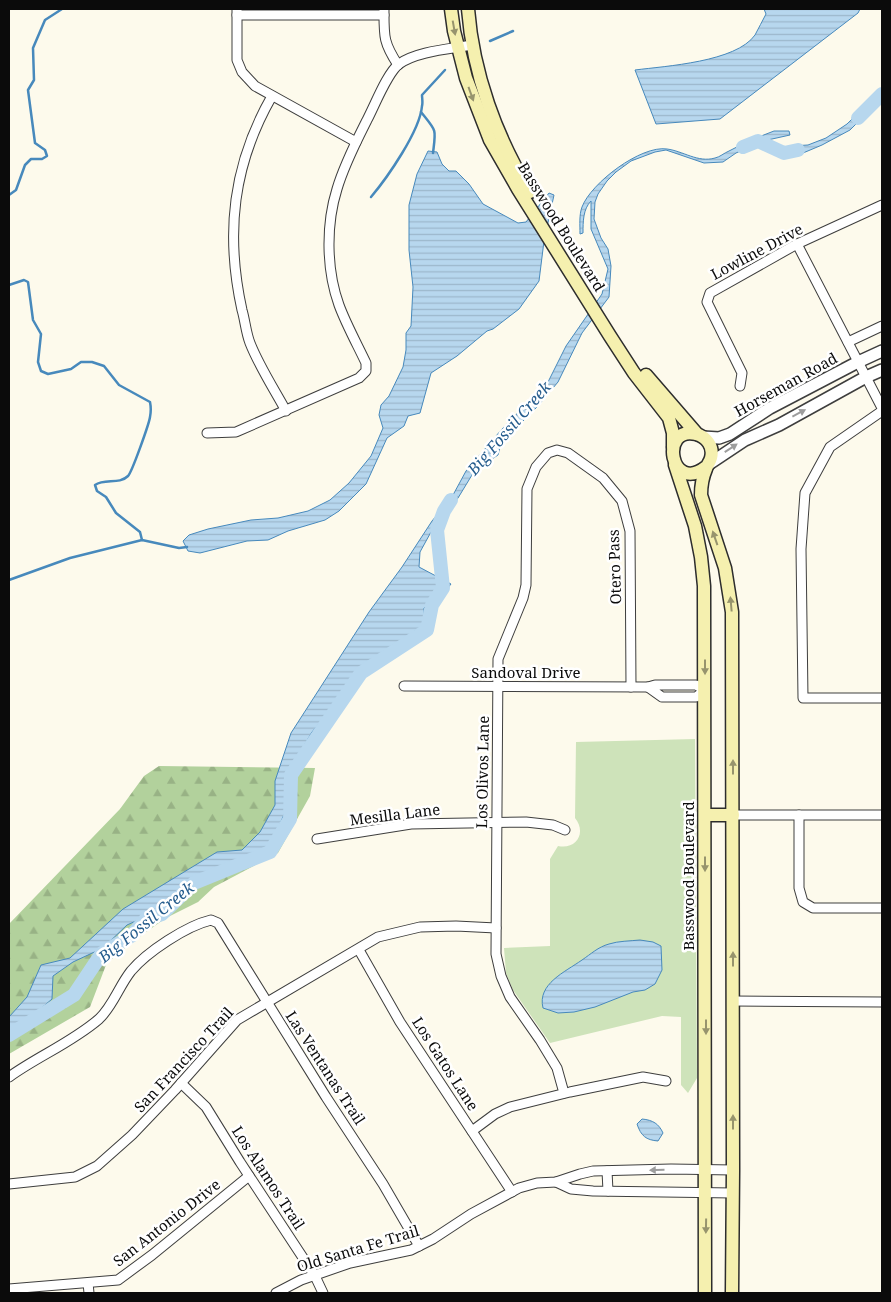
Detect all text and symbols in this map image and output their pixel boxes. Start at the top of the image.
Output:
one-way arrow [451,21,459,37]
one-way arrow [468,87,475,102]
street label: Basswood Boulevard [514,158,610,295]
street label: Lowline Drive [707,218,806,284]
street label: Horseman Road [730,348,841,421]
water label: Big Fossil Creek [462,376,556,480]
one-way arrow [793,409,806,418]
one-way arrow [725,443,738,453]
street label: Otero Pass [603,529,625,605]
one-way arrow [711,530,718,545]
one-way arrow [727,596,735,612]
one-way arrow [701,660,709,676]
street label: Sandoval Drive [471,662,581,682]
street label: Los Olivos Lane [471,715,493,829]
one-way arrow [729,758,737,774]
street label: Mesilla Lane [349,799,441,829]
street label: Basswood Boulevard [678,801,698,951]
one-way arrow [701,856,709,872]
water label: Big Fossil Creek [93,876,199,968]
one-way arrow [729,951,737,967]
street label: San Francisco Trail [129,1002,237,1116]
street label: Las Ventanas Trail [282,1007,370,1128]
street label: Los Gatos Lane [408,1013,484,1114]
one-way arrow [702,1019,710,1035]
one-way arrow [729,1113,737,1129]
street label: Los Alamos Trail [228,1122,310,1233]
one-way arrow [649,1166,665,1174]
street label: San Antonio Drive [109,1174,224,1270]
one-way arrow [701,1218,709,1234]
street label: Old Santa Fe Trail [294,1220,422,1276]

